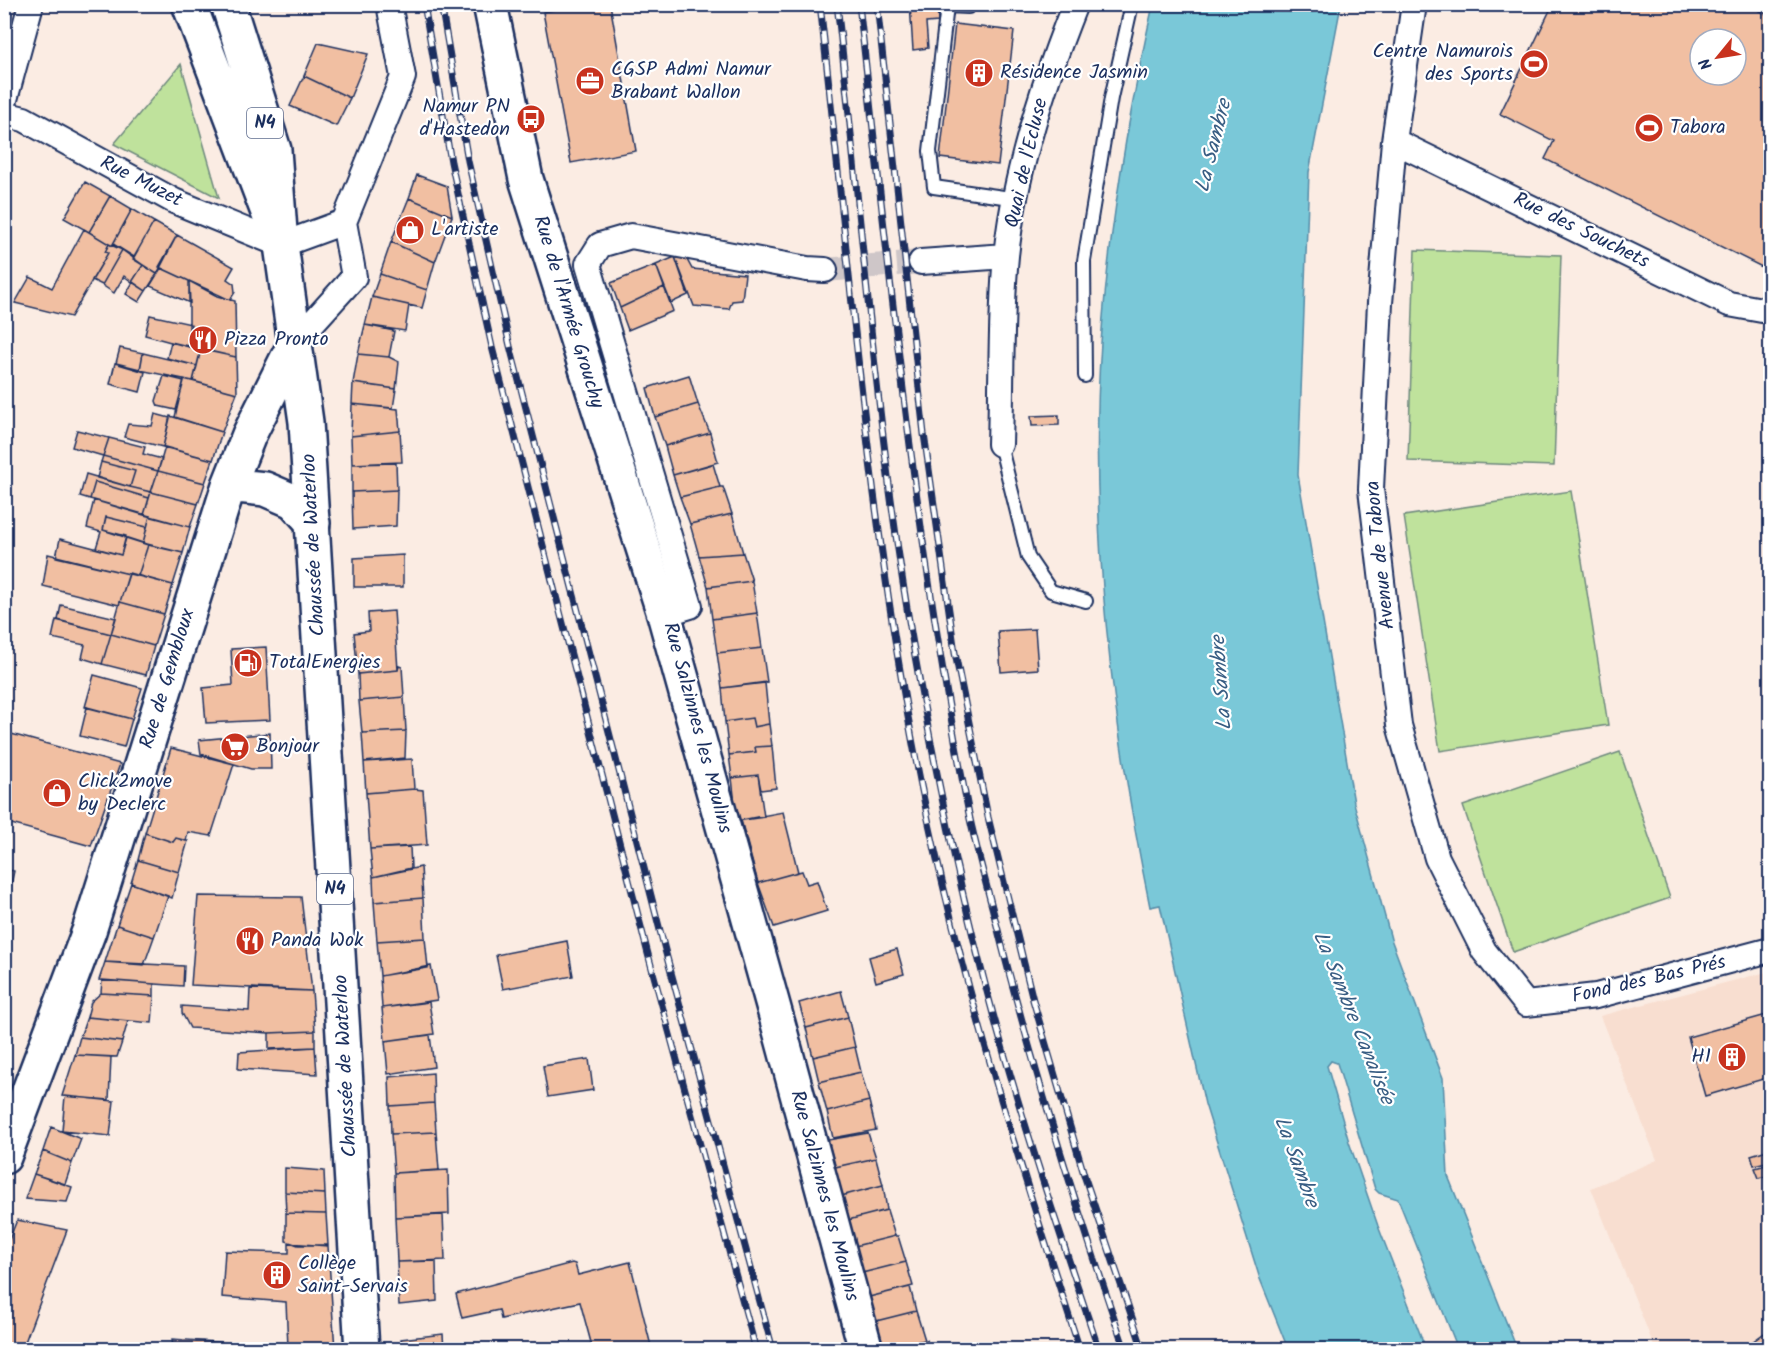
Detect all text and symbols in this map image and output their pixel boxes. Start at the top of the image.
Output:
north arrow [1688,27,1748,87]
place label: Centre Namurois des Sports [1373,36,1513,91]
sports icon: Centre Namurois des Sports [1518,48,1550,80]
text: N [1693,53,1720,74]
place label: CGSP Admi Namur Brabant Wallon [611,54,772,109]
building icon: Résidence Jasmin [963,57,995,89]
place label: Résidence Jasmin [1000,57,1148,89]
office icon: CGSP Admi Namur Brabant Wallon [574,65,606,97]
place label: Namur PN d'Hastedon [419,91,510,146]
water label: La Sambre [1187,94,1242,196]
street label: Quai de l'Ecluse [997,95,1057,231]
bus stop icon: Namur PN d'Hastedon [515,103,547,135]
road number: N4 [247,108,283,138]
sports icon: Tabora [1633,112,1665,144]
place label: Tabora [1670,112,1726,144]
street label: Rue Muzet [94,147,188,217]
street label: Rue des Souchets [1507,184,1655,278]
street label: Rue de l'Armée Grouchy [523,212,613,413]
shop icon: L'artiste [394,214,426,246]
place label: L'artiste [431,214,499,246]
restaurant icon: Pizza Pronto [187,324,219,356]
place label: Pizza Pronto [224,324,329,356]
street label: Chaussée de Waterloo [293,453,335,637]
street label: Avenue de Tabora [1357,479,1405,631]
street label: Rue de Gembloux [131,605,205,753]
street label: Rue Salzinnes les Moulins [653,619,741,838]
water label: La Sambre [1202,632,1242,731]
fuel station icon: TotalEnergies [232,647,264,679]
place label: TotalEnergies [269,647,381,679]
supermarket icon: Bonjour [219,731,251,763]
place label: Bonjour [256,731,320,763]
place label: Click2move by Declerc [78,766,172,821]
shop icon: Click2move by Declerc [41,777,73,809]
road number: N4 [317,874,353,904]
restaurant icon: Panda Wok [234,925,266,957]
place label: Panda Wok [271,925,364,957]
water label: La Sambre Canalisée [1303,926,1404,1112]
street label: Fond des Bas Prés [1569,947,1730,1013]
street label: Chaussée de Waterloo [325,974,367,1158]
place label: H1 [1691,1041,1711,1073]
building icon: H1 [1716,1041,1748,1073]
street label: Rue Salzinnes les Moulins [780,1087,868,1306]
water label: La Sambre [1264,1112,1329,1215]
place label: Collège Saint-Servais [298,1248,408,1303]
building icon: Collège Saint-Servais [261,1259,293,1291]

